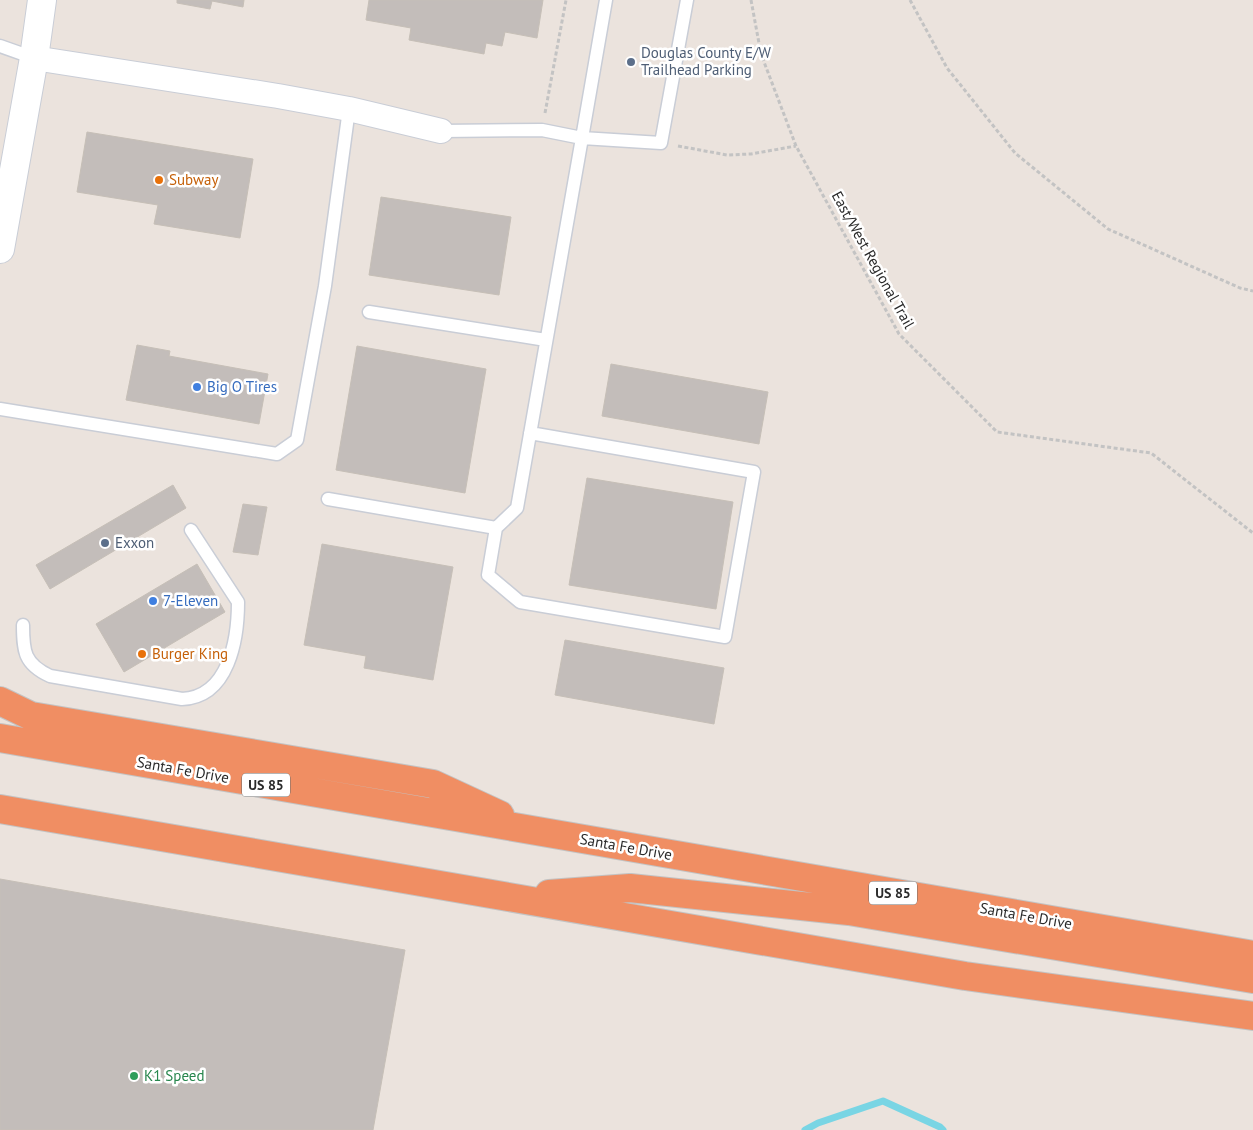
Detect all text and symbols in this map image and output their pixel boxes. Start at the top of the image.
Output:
place label: Douglas County E/W Trailhead Parking [641,43,771,79]
marker: Douglas County E/W Trailhead Parking [625,56,637,68]
place label: Subway [169,170,218,189]
marker: Subway [153,174,165,186]
street label: East/West Regional Trail [828,188,919,332]
place label: Big O Tires [207,377,277,396]
marker: Big O Tires [191,381,203,393]
place label: Exxon [115,533,154,552]
marker: Exxon [99,537,111,549]
place label: 7-Eleven [163,591,218,610]
marker: 7-Eleven [147,595,159,607]
place label: Burger King [152,644,228,663]
marker: Burger King [136,648,148,660]
street label: Santa Fe Drive [136,752,231,787]
road number: US 85 [242,774,290,796]
street label: Santa Fe Drive [579,829,674,864]
road number: US 85 [869,881,917,904]
street label: Santa Fe Drive [979,898,1074,933]
place label: K1 Speed [144,1066,205,1085]
marker: K1 Speed [128,1070,140,1082]

